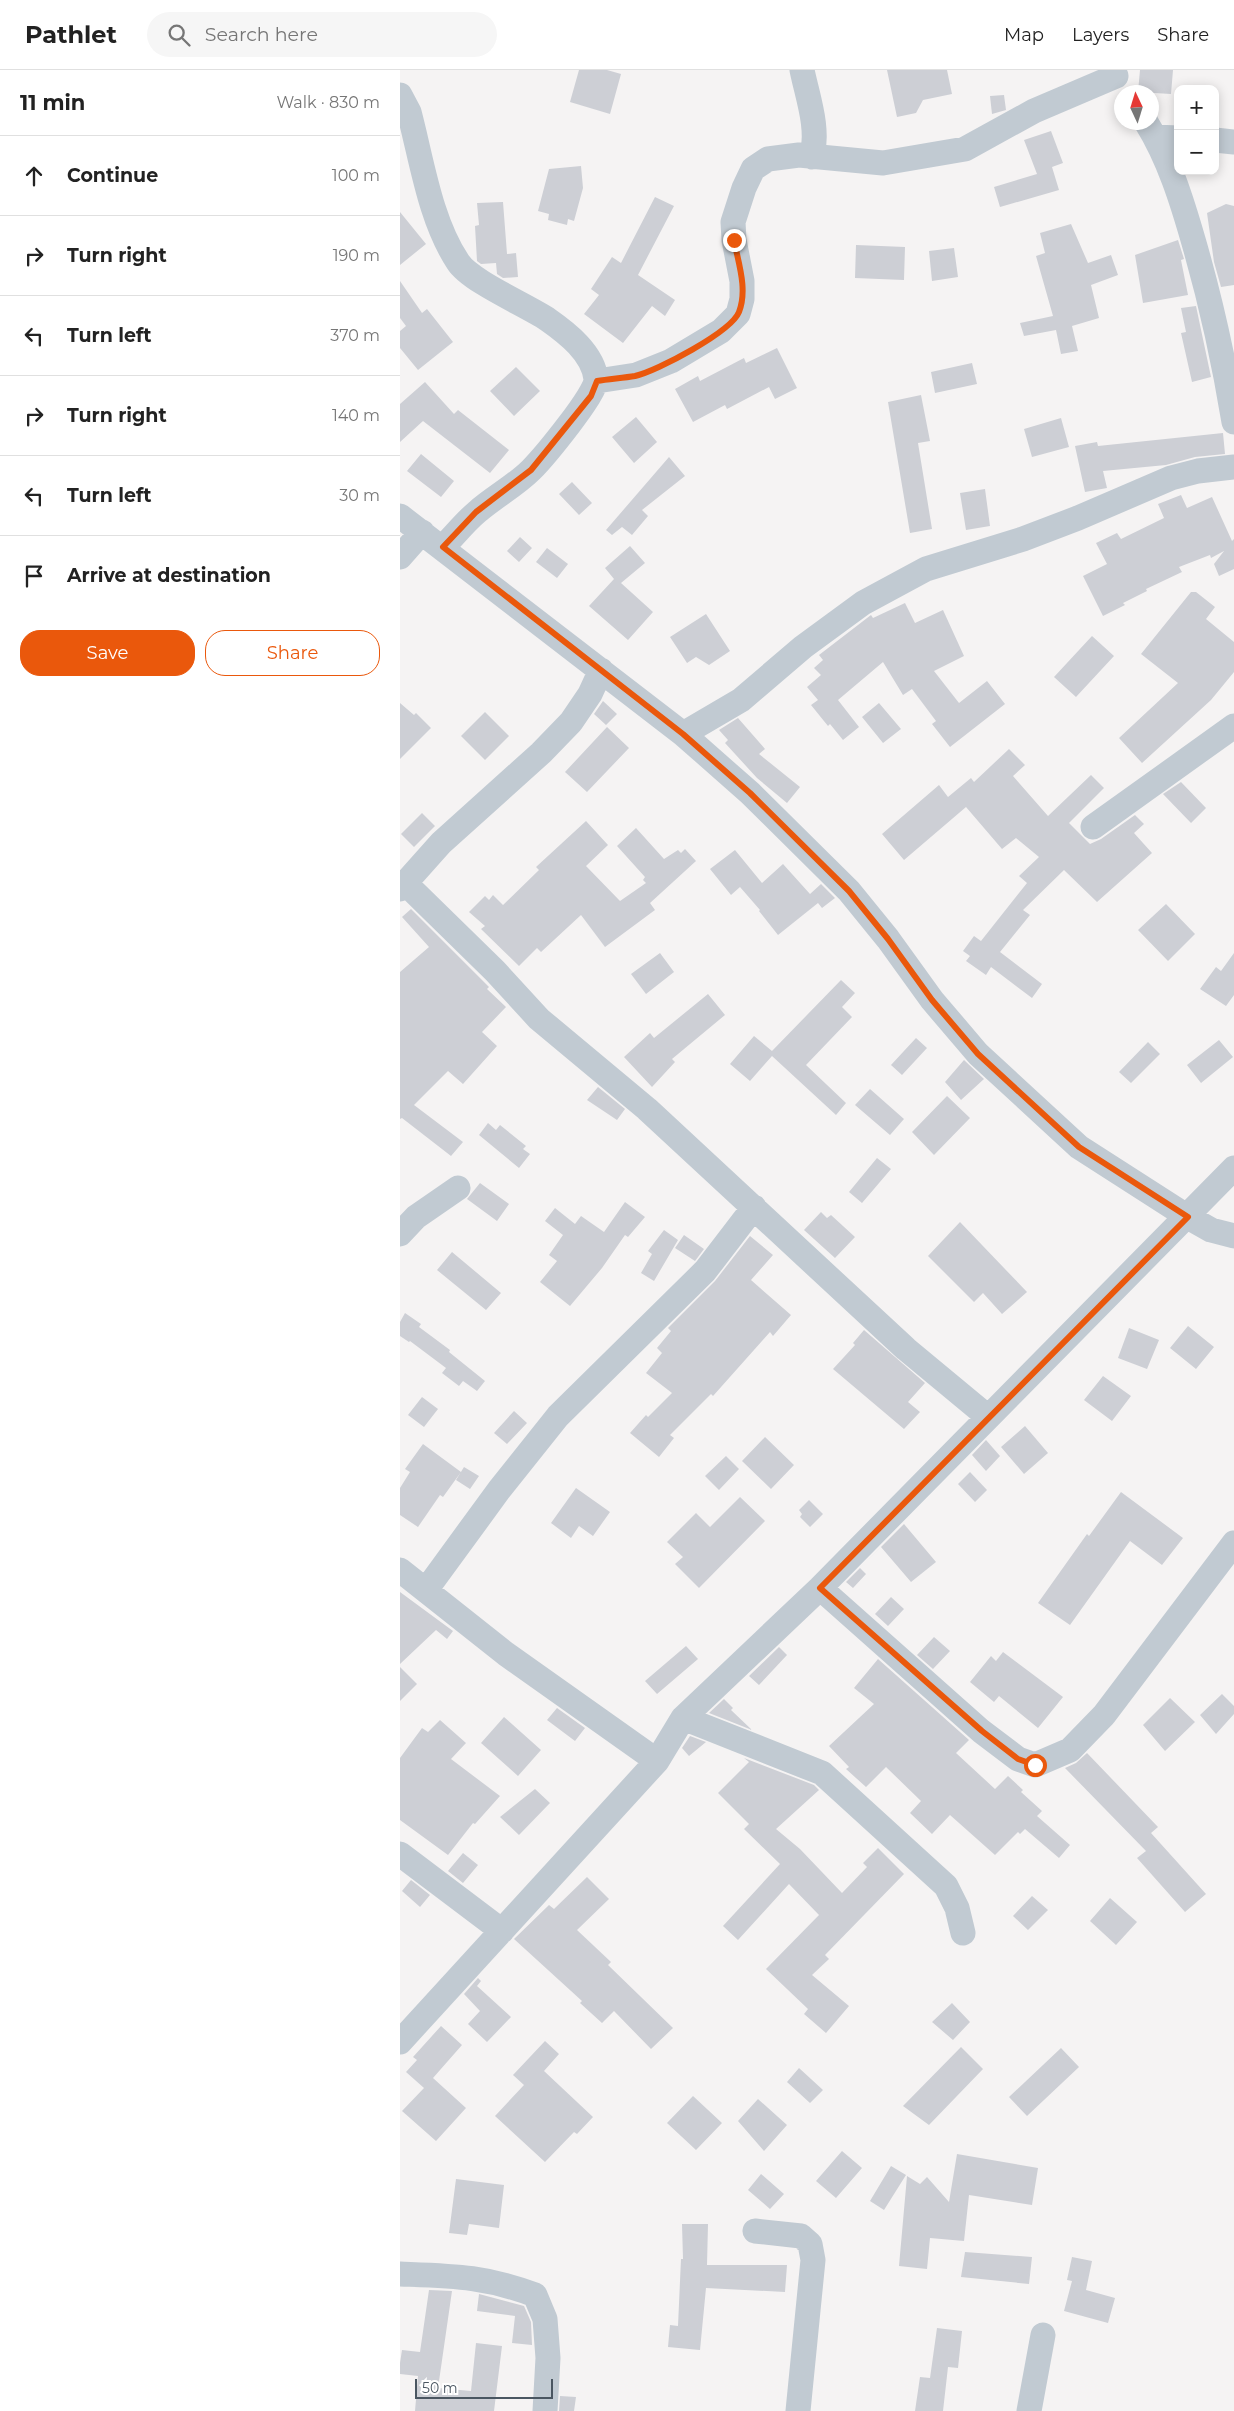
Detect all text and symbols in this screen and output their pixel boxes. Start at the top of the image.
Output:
search box [147,12,497,57]
text: Pathlet [25,20,117,49]
icon: search [165,21,193,49]
text: Search here [205,23,318,46]
text: Map [1004,24,1044,46]
text: Layers [1072,24,1129,46]
text: Share [1157,24,1209,46]
north arrow [1114,85,1159,130]
map controls [1174,85,1219,175]
button: + [1174,85,1219,130]
text: 11 min [20,90,85,115]
text: Walk · 830 m [276,93,380,112]
button: − [1174,130,1219,175]
icon: ahead [20,162,48,190]
text: Continue [67,164,158,187]
text: 100 m [332,166,380,185]
route end [723,229,746,252]
icon: right [20,242,48,270]
text: Turn right [67,244,167,267]
text: 190 m [333,246,380,265]
icon: left [20,322,48,350]
text: Turn left [67,324,152,347]
text: 370 m [330,326,380,345]
icon: right [20,402,48,430]
text: Turn right [67,404,167,427]
text: 140 m [332,406,380,425]
icon: left [20,482,48,510]
text: Turn left [67,484,152,507]
text: 30 m [339,486,380,505]
icon: arrive [20,562,48,590]
text: Arrive at destination [67,564,271,587]
button: Save [20,630,195,676]
button: Share [205,630,380,676]
route start [1024,1754,1047,1777]
scale bar [415,2376,552,2399]
text: 50 m [422,2379,458,2397]

